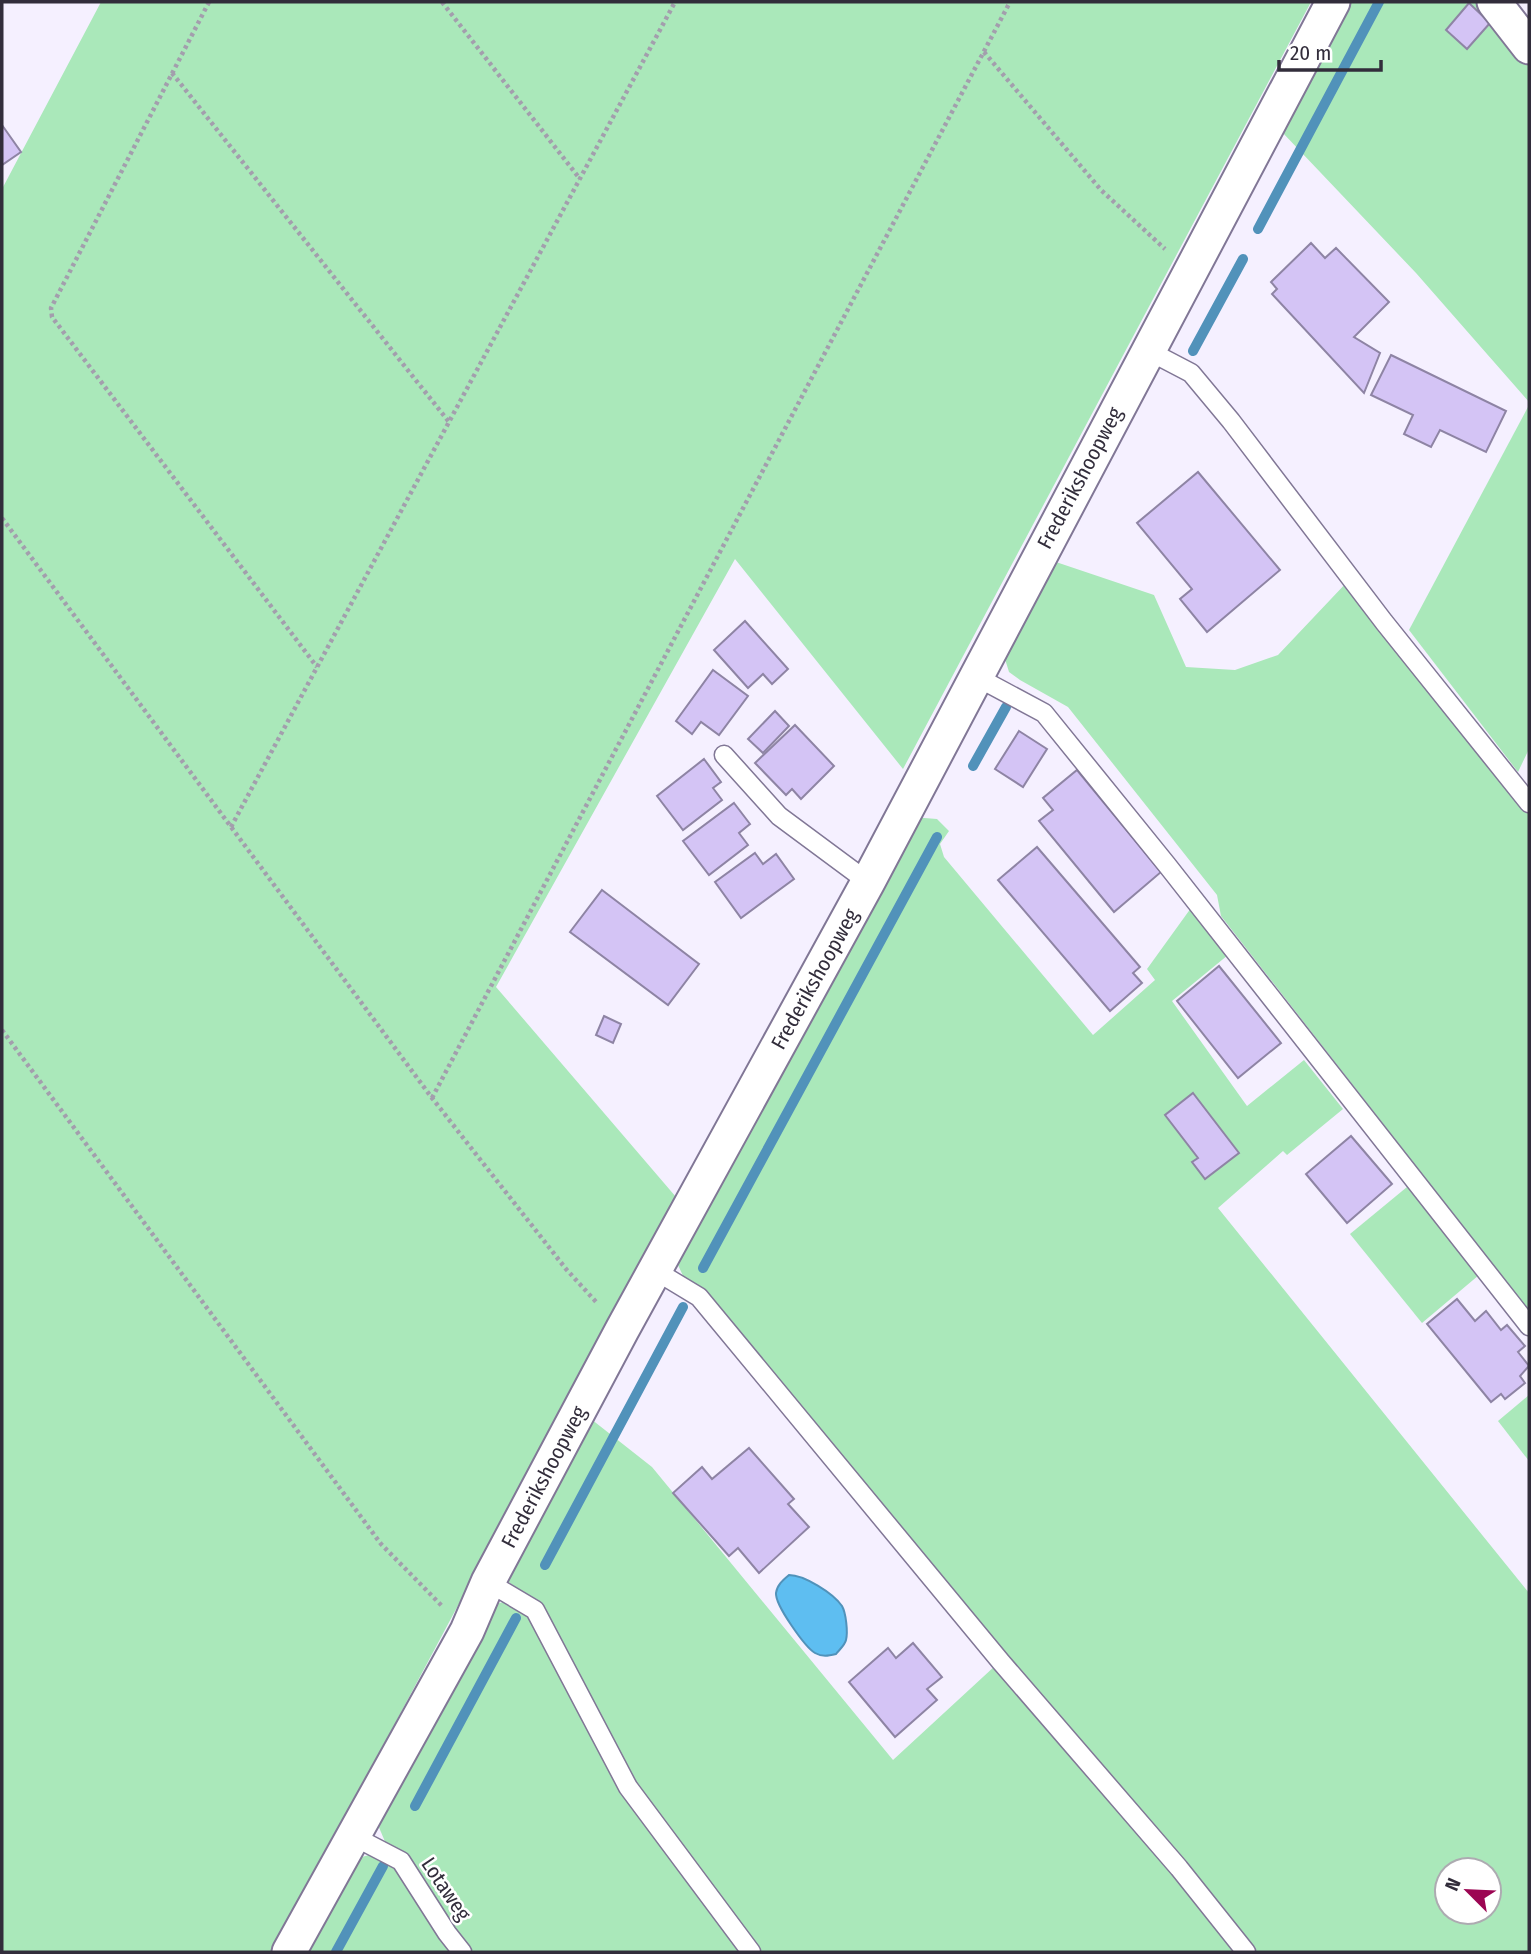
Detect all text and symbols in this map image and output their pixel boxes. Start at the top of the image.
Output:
scale bar [1279,28,1380,72]
text: 20 m [1290,40,1331,66]
street label: Frederikshoopweg [1032,403,1128,553]
street label: Frederikshoopweg [766,904,864,1054]
street label: Frederikshoopweg [496,1402,592,1552]
street label: Lotaweg [415,1852,477,1926]
north arrow [1433,1856,1503,1926]
text: N [1440,1874,1466,1894]

